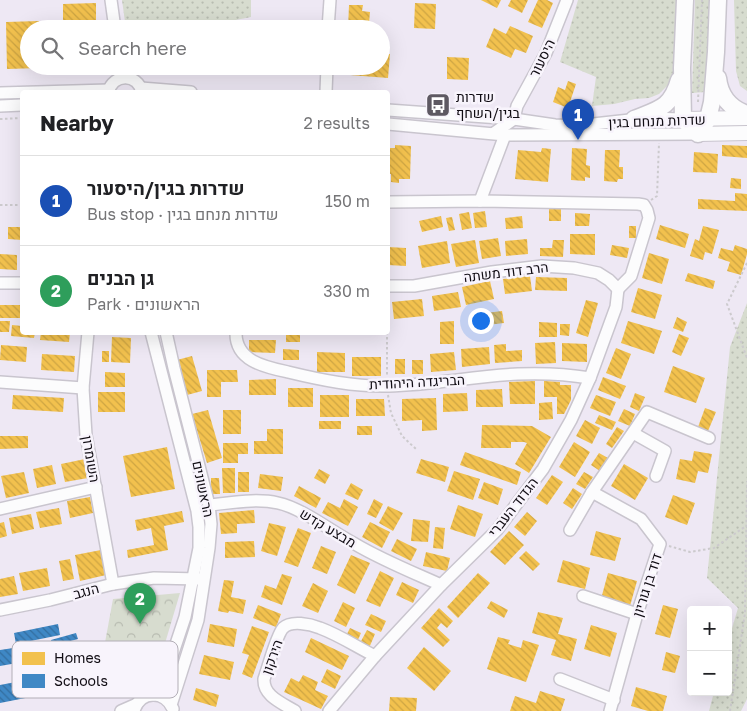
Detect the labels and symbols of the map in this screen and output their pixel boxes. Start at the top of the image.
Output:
street label: היסעור [525,36,558,80]
place label: שדרות בגין/השחף [456,88,521,121]
bus stop icon: שדרות בגין/השחף [425,92,451,118]
pin: 1 [562,99,594,140]
street label: שדרות מנחם בגין [608,110,706,131]
street label: הרב דוד משתה [463,258,549,285]
your location [468,308,494,334]
street label: הבריגדה היהודית [368,370,465,393]
street label: השומרון [79,434,104,484]
street label: הראשונים [189,459,218,519]
street label: הגדוד העברי [484,474,541,540]
street label: מבצע קדש [297,504,359,551]
street label: דוד בן גוריון [628,551,665,619]
street label: הנגב [71,579,101,602]
pin: 2 [124,583,156,624]
street label: הירקון [257,637,286,677]
legend [12,641,178,698]
text: Homes [54,649,101,666]
text: Schools [54,672,108,689]

